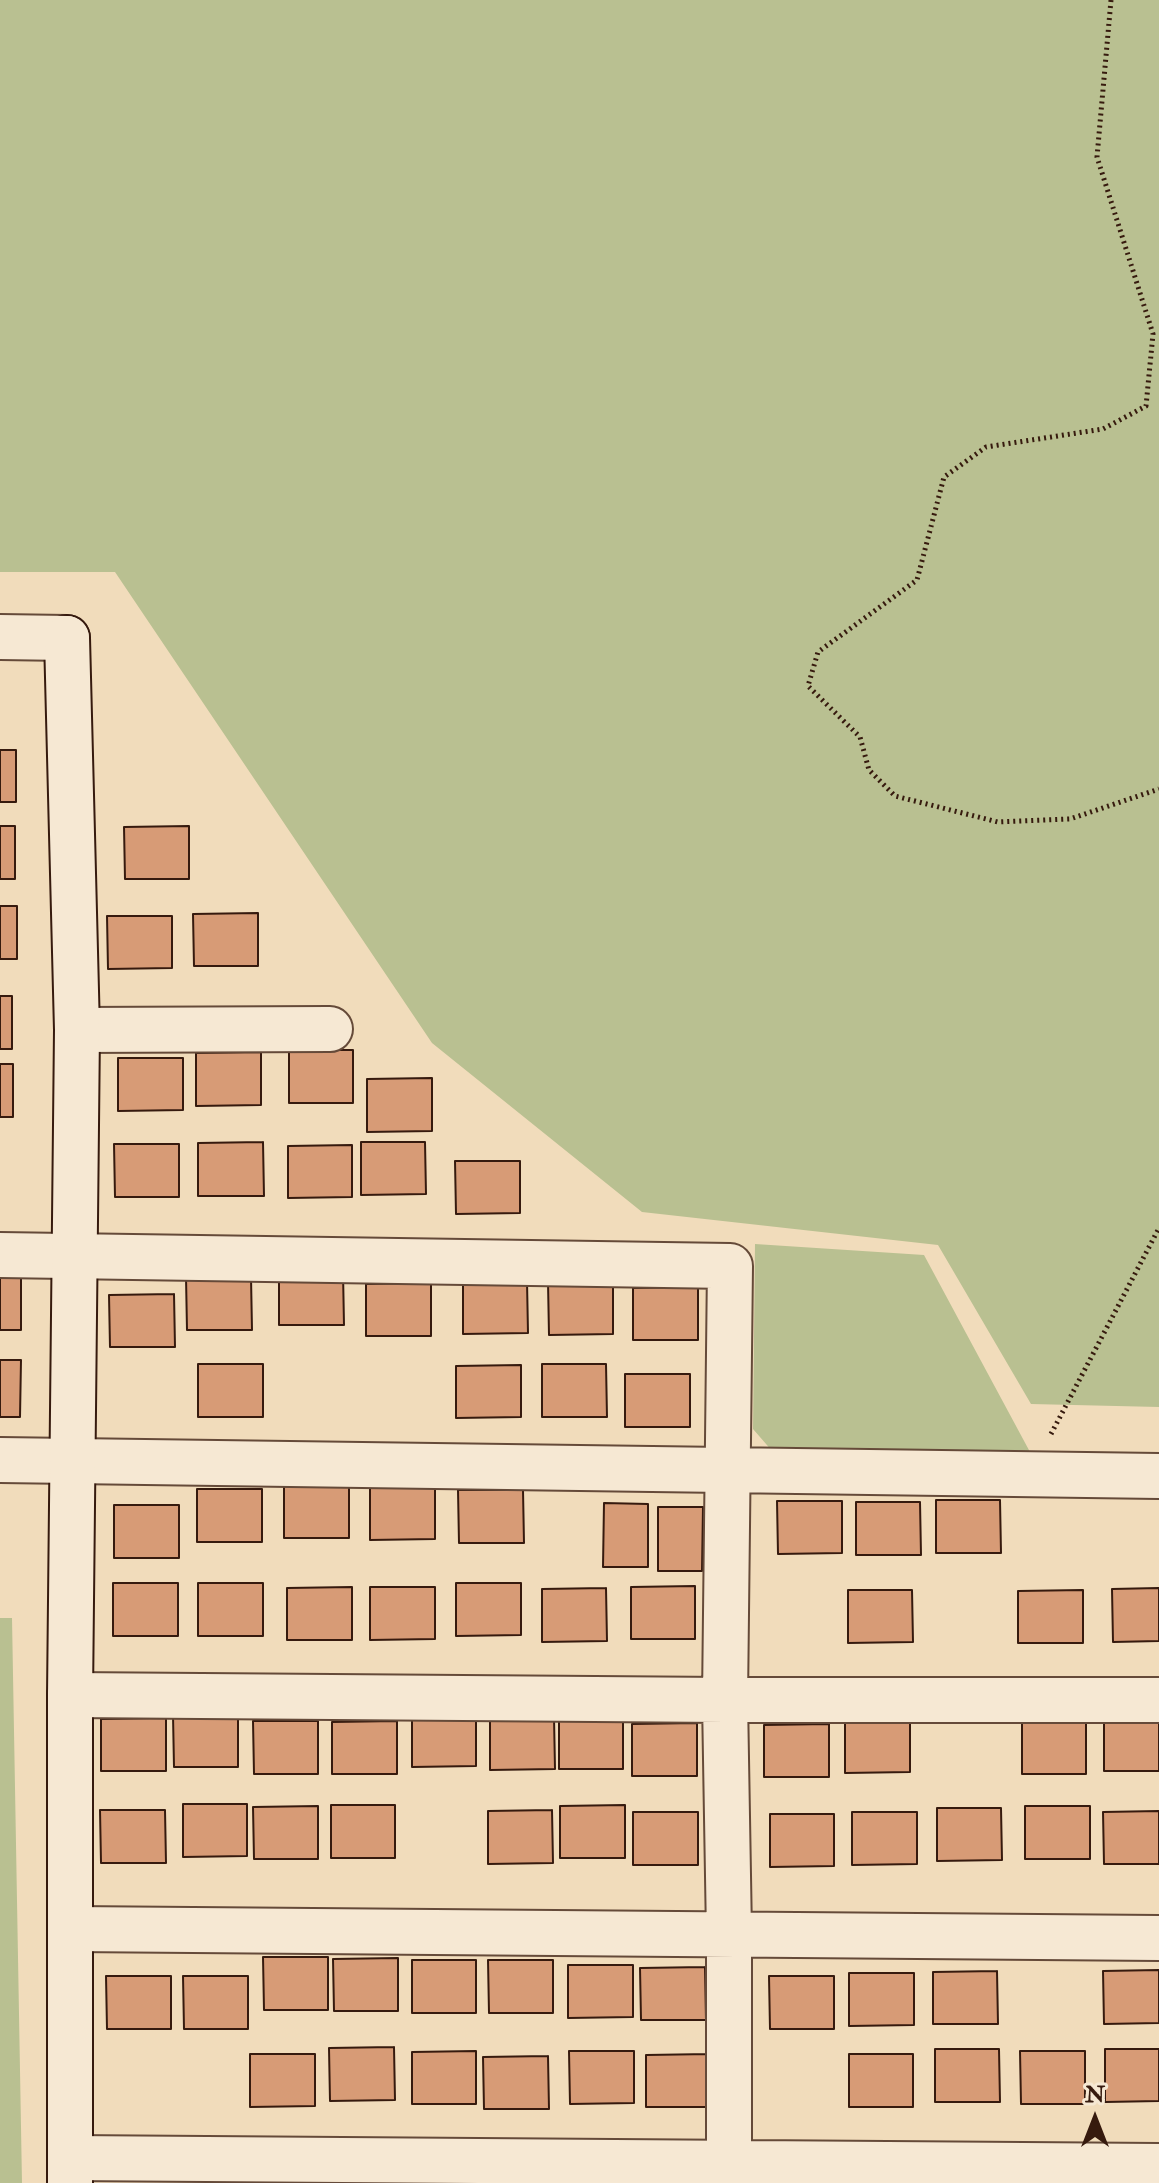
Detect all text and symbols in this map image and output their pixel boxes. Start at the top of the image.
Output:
north arrow [1055,2079,1135,2159]
text: N [1085,2081,1105,2109]

